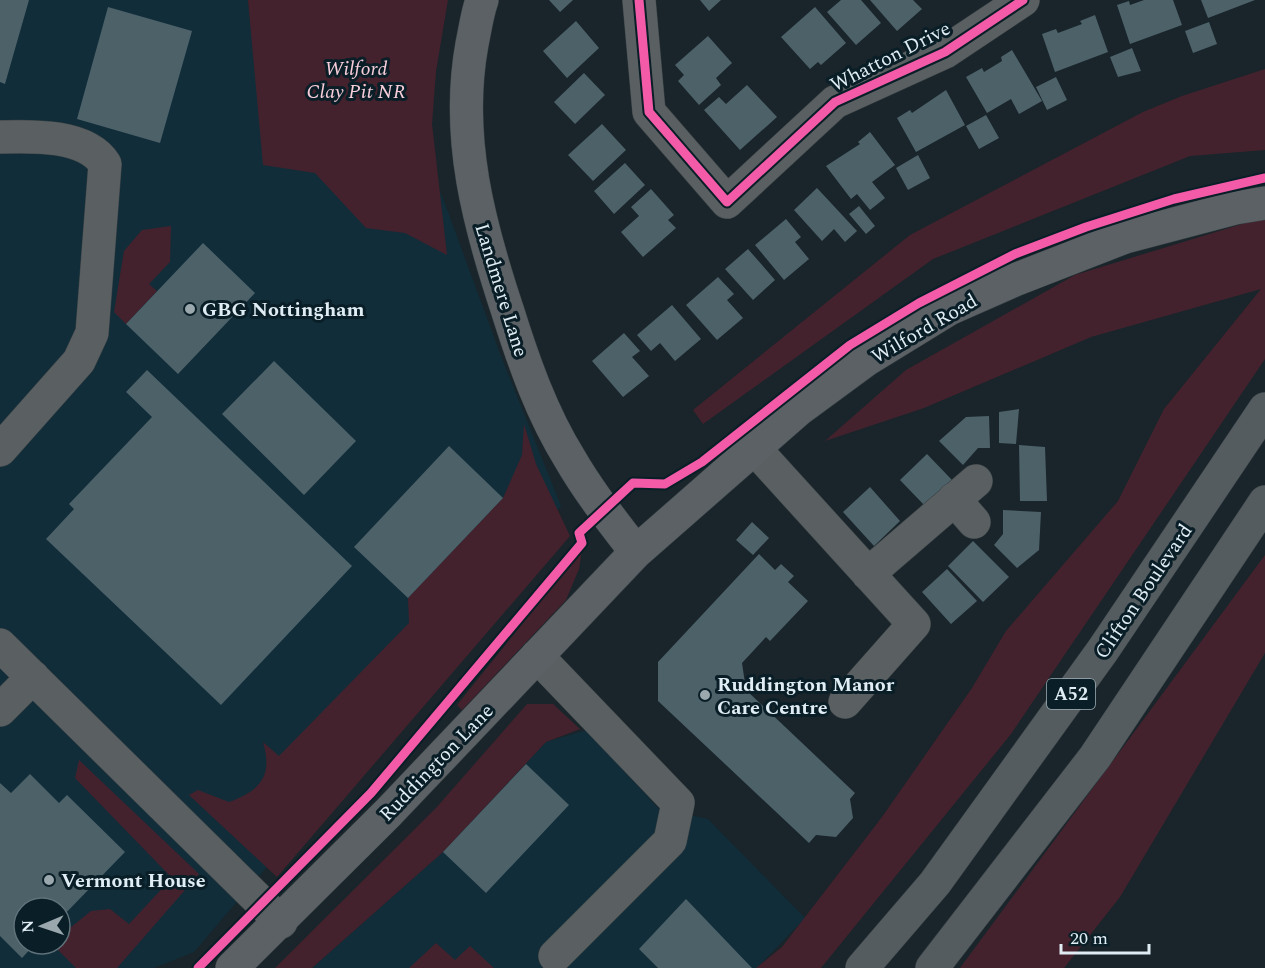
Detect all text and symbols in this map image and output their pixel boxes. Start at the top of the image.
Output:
street label: Whatton Drive [825,14,956,100]
park label: Wilford Clay Pit NR [306,54,406,107]
street label: Landmere Lane [466,220,536,361]
street label: Wilford Road [866,286,983,371]
place label: GBG Nottingham [202,295,365,325]
marker: GBG Nottingham [183,302,197,316]
street label: Clifton Boulevard [1087,518,1200,665]
place label: Ruddington Manor Care Centre [717,670,895,723]
road number: A52 [1047,679,1095,709]
marker: Ruddington Manor Care Centre [698,688,712,702]
street label: Ruddington Lane [373,697,501,828]
place label: Vermont House [61,866,206,896]
marker: Vermont House [42,873,56,887]
north arrow [12,896,72,956]
scale bar [1061,917,1150,955]
text: N [16,920,40,933]
text: 20 m [1070,925,1108,952]

